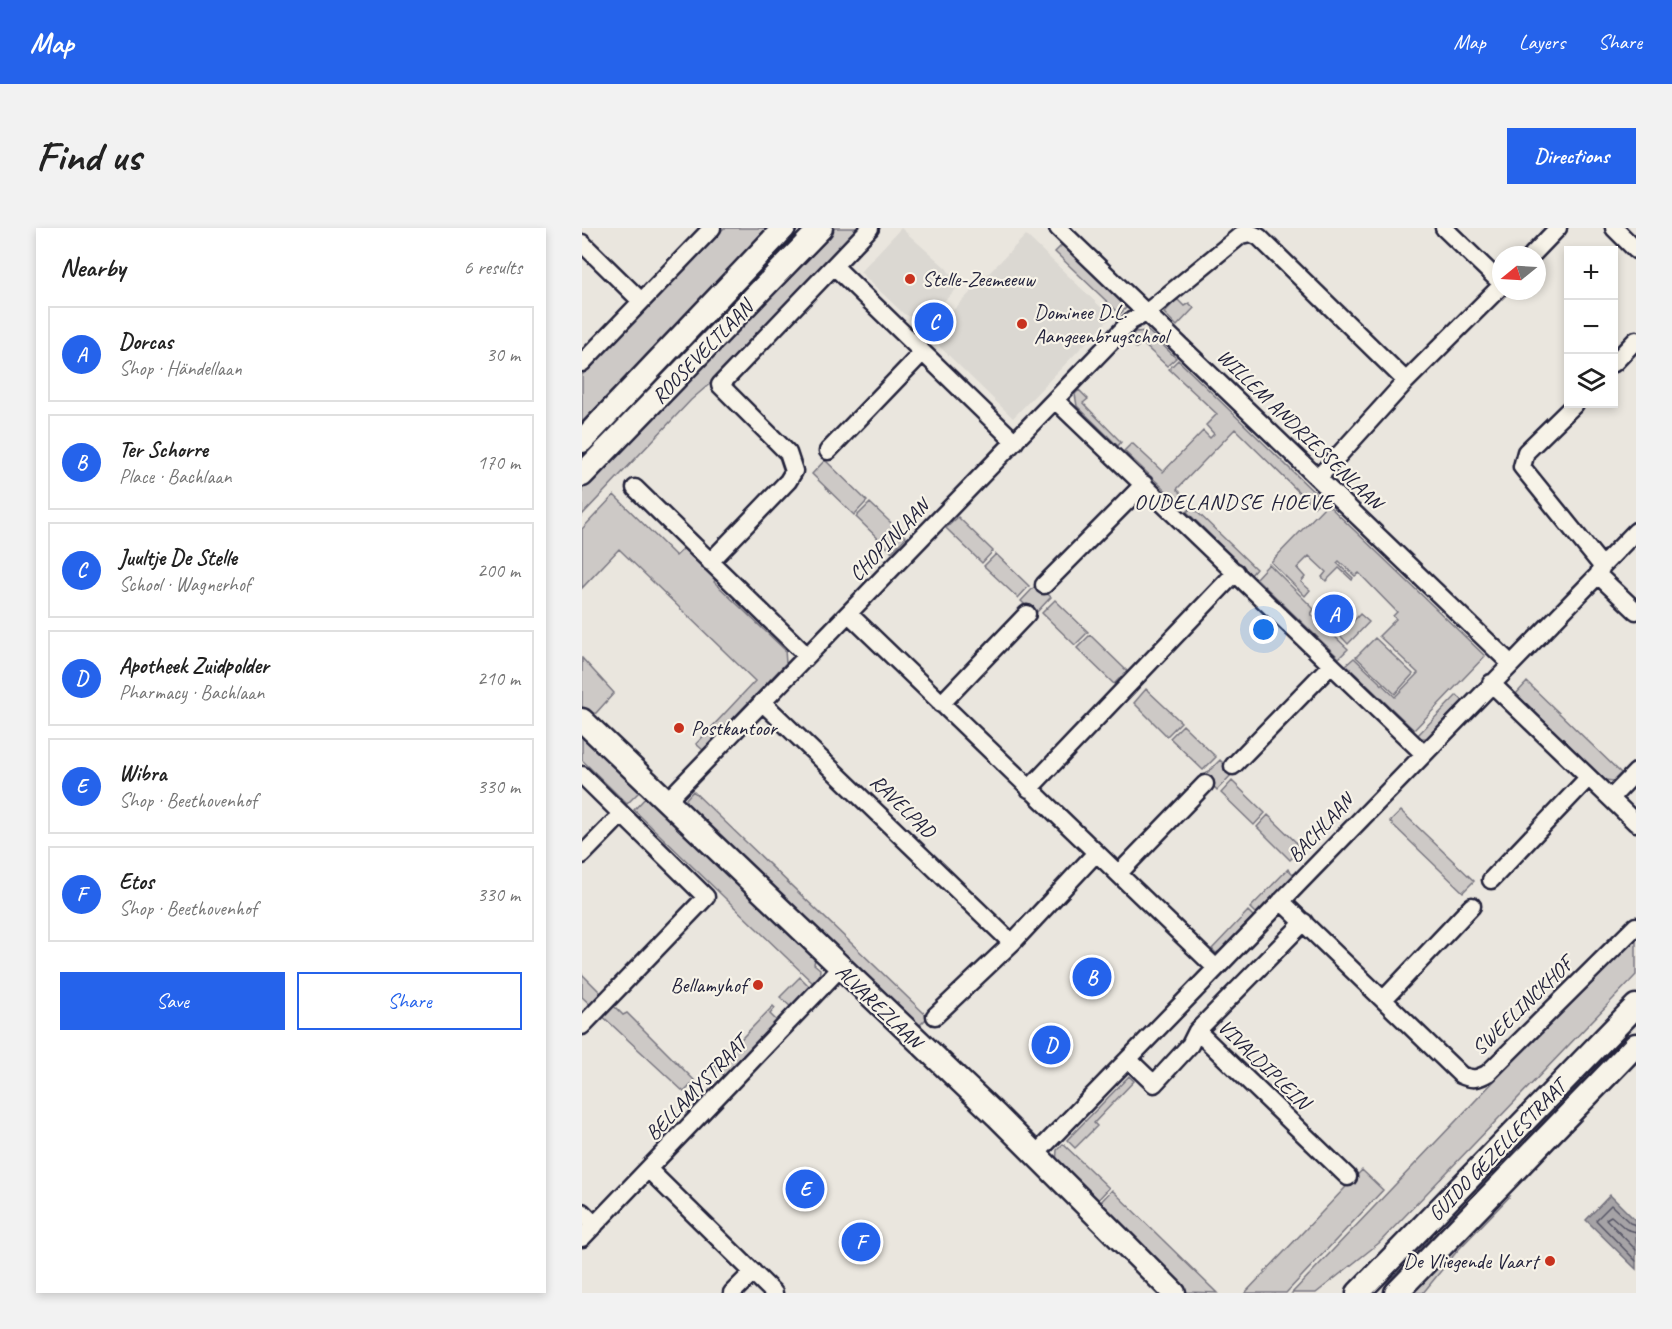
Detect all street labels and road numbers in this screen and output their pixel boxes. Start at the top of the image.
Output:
street label: ROOSEVELTLAAN [646,292,760,409]
street label: WILLEM ANDRIESSENLAAN [1212,343,1390,517]
street label: CHOPINLAAN [843,491,937,586]
street label: RAVELPAD [865,769,942,845]
street label: BACHLAAN [1282,786,1361,868]
street label: SWEELINCKHOF [1466,948,1582,1060]
street label: ALVAREZLAAN [830,958,930,1056]
street label: VIVALDIPLEIN [1213,1014,1318,1117]
street label: BELLAMYSTRAAT [640,1026,756,1146]
street label: GUIDO GEZELLESTRAAT [1423,1071,1574,1226]

